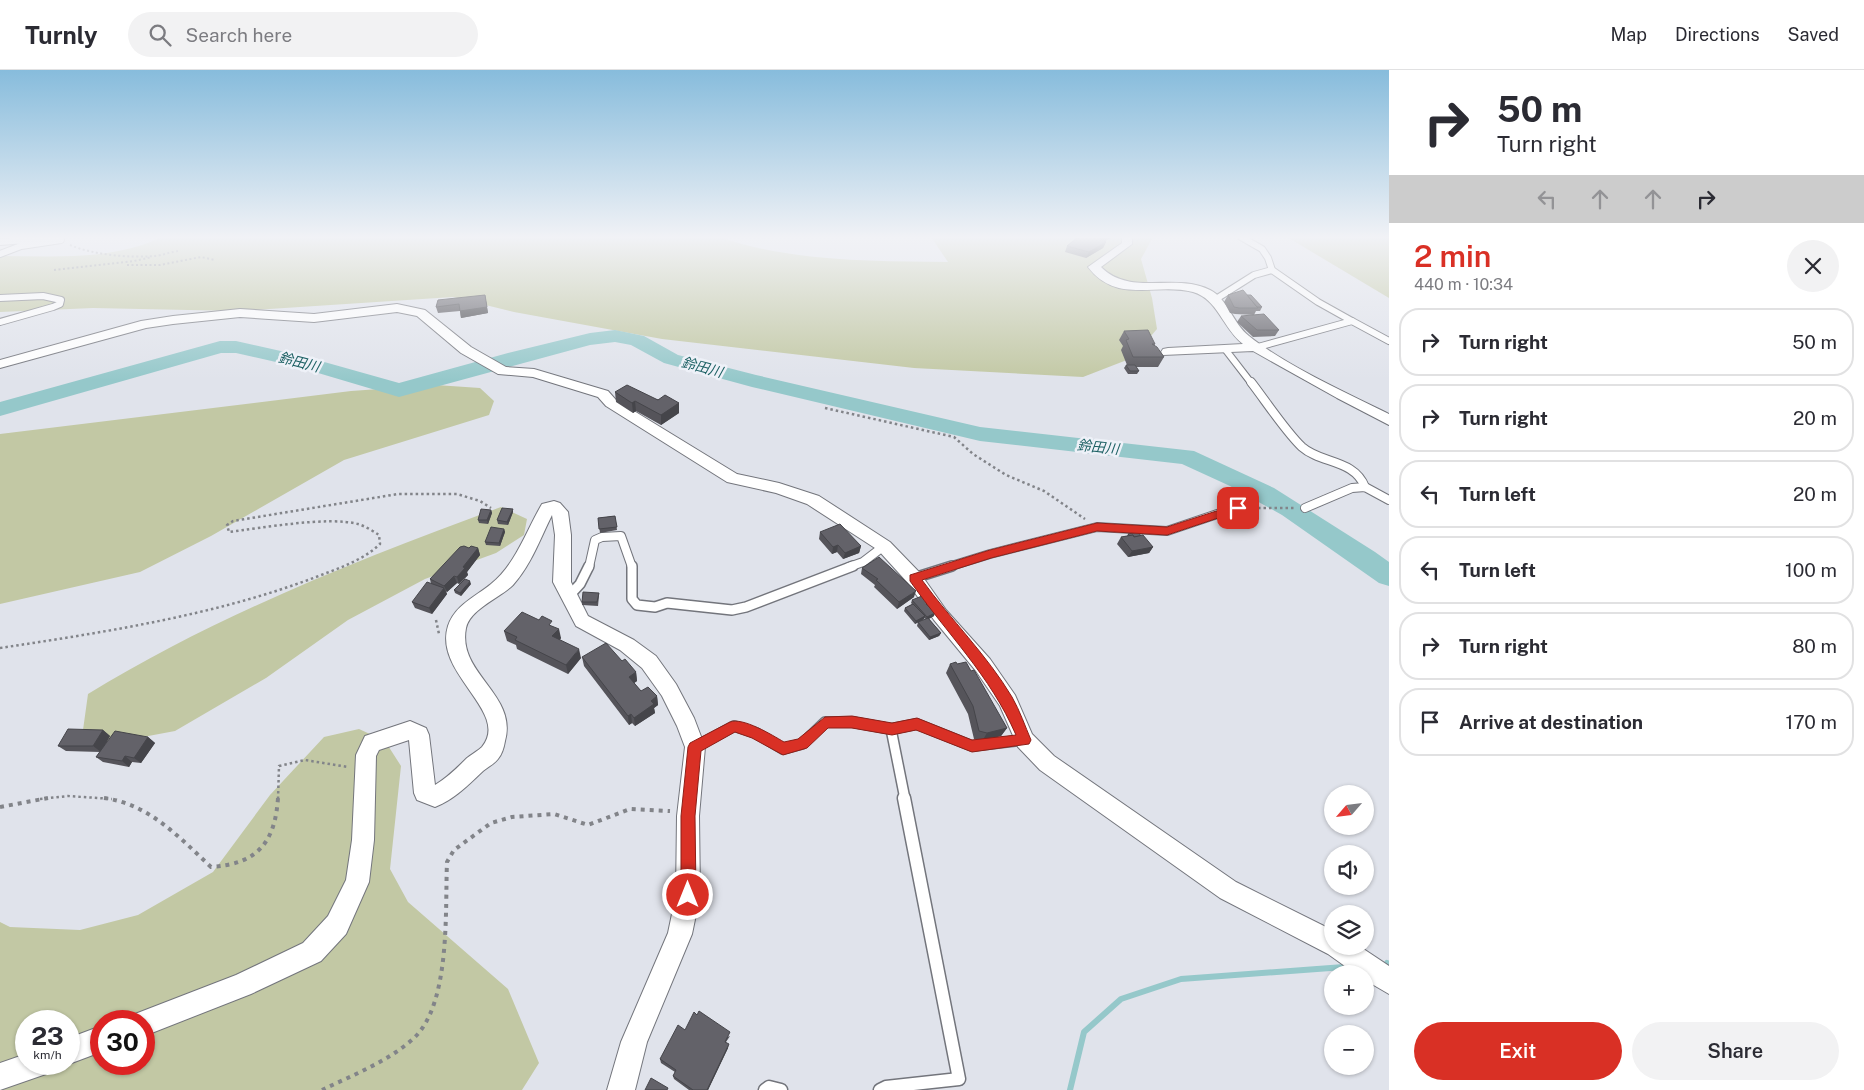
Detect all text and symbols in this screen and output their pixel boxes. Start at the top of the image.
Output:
search box [128,12,478,57]
text: Turnly [25,21,98,49]
icon: search [146,21,174,49]
text: Search here [186,24,292,46]
text: Map [1610,24,1647,45]
text: Directions [1675,24,1760,45]
text: Saved [1788,24,1839,45]
text: 50 m [1497,89,1582,130]
icon: right [1414,90,1479,155]
text: Turn right [1497,131,1597,157]
icon: left [1533,185,1561,213]
icon: ahead [1586,185,1614,213]
icon: ahead [1639,185,1667,213]
icon: right [1692,185,1720,213]
text: 2 min [1414,238,1491,274]
button: close [1787,240,1839,292]
text: 440 m · 10:34 [1414,275,1513,294]
icon: right [1416,328,1444,356]
text: Turn right [1459,331,1548,353]
text: 50 m [1792,331,1837,353]
water label: 鈴田川 [277,349,323,375]
water label: 鈴田川 [680,354,726,381]
icon: right [1416,404,1444,432]
text: Turn right [1459,407,1548,429]
text: 20 m [1793,407,1837,429]
water label: 鈴田川 [1076,437,1122,457]
icon: left [1416,480,1444,508]
text: Turn left [1459,483,1536,505]
text: 20 m [1793,483,1837,505]
pin [1217,487,1259,529]
icon: arrive [1224,494,1252,522]
icon: left [1416,556,1444,584]
text: Turn left [1459,559,1536,581]
text: 100 m [1785,559,1837,581]
icon: right [1416,632,1444,660]
text: Turn right [1459,635,1548,657]
text: 80 m [1792,635,1837,657]
icon: arrive [1416,708,1444,736]
text: Arrive at destination [1459,711,1643,733]
text: 170 m [1786,711,1837,733]
north arrow [1324,785,1374,835]
map controls [1324,785,1374,1075]
button: sound [1324,845,1374,895]
position arrow [661,868,713,920]
button: layers [1324,905,1374,955]
button: + [1324,965,1374,1015]
speed limit sign: 30 [90,1010,155,1075]
text: 23 [31,1021,64,1051]
button: Exit [1414,1022,1622,1080]
button: Share [1632,1022,1839,1080]
button: − [1324,1025,1374,1075]
text: km/h [33,1048,62,1062]

